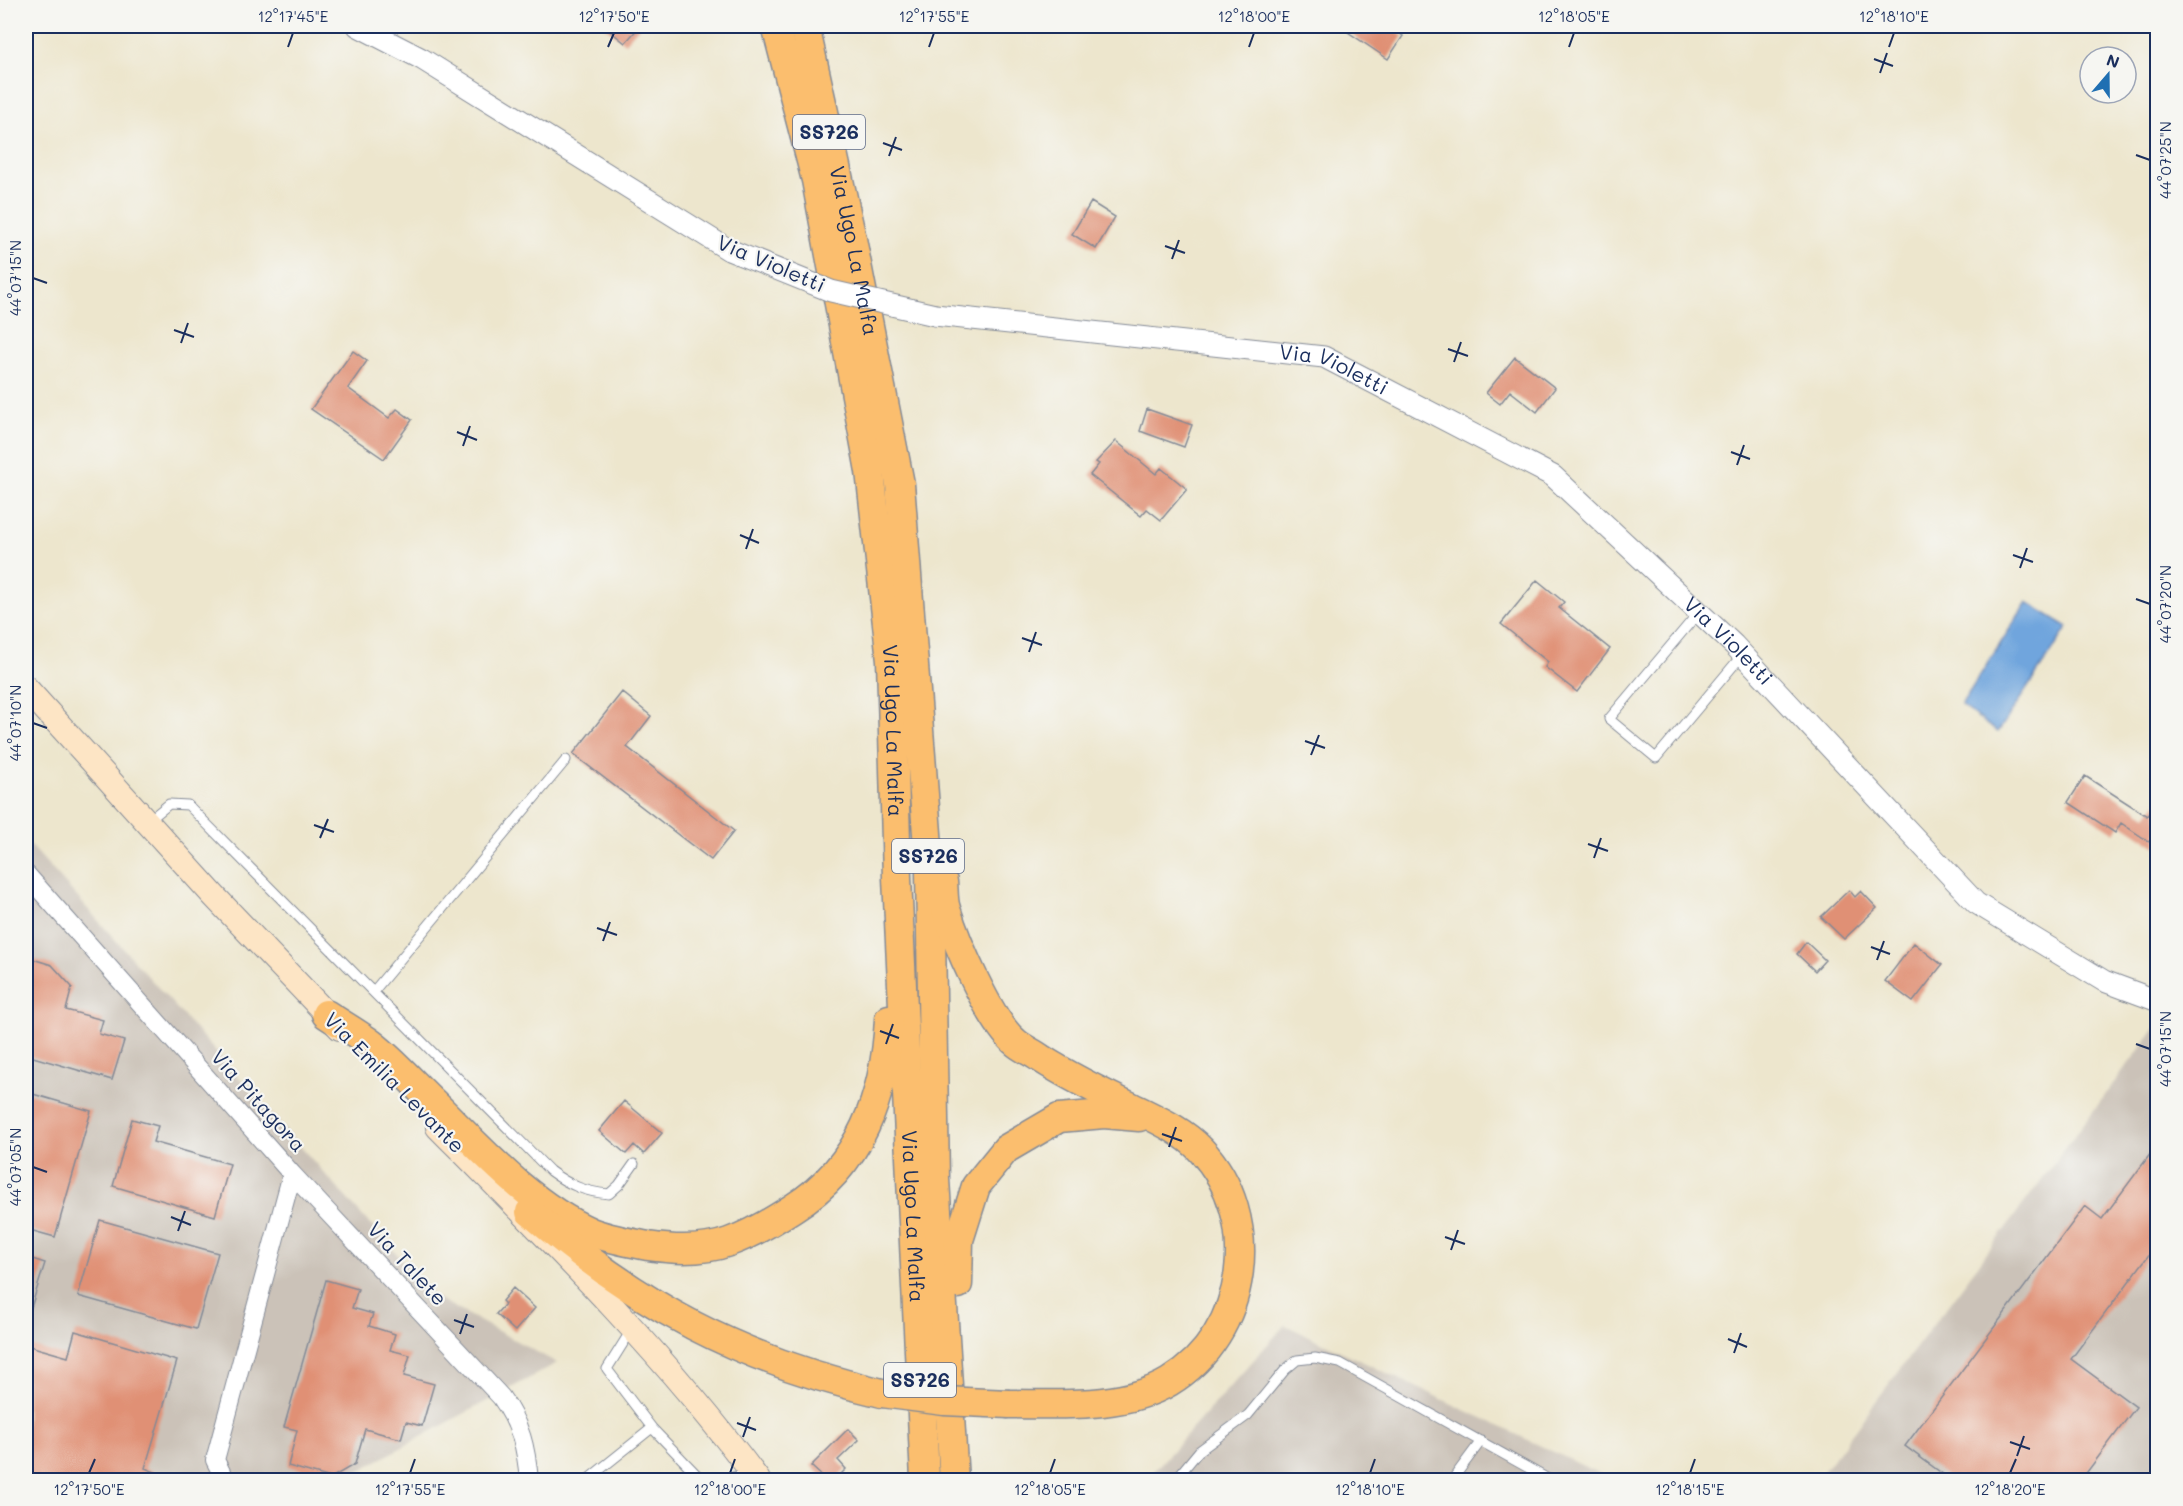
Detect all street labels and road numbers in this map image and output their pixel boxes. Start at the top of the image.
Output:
road number: SS726 [793,115,865,149]
street label: Via Ugo La Malfa [824,163,886,338]
street label: Via Violetti [713,228,830,298]
street label: Via Violetti [1278,337,1393,400]
street label: Via Violetti [1679,590,1780,690]
street label: Via Ugo La Malfa [877,643,910,817]
road number: SS726 [892,839,964,873]
street label: Via Emilia Levante [319,1006,471,1158]
street label: Via Pitagora [206,1043,312,1157]
street label: Via Ugo La Malfa [897,1129,932,1303]
street label: Via Talete [362,1215,454,1311]
road number: SS726 [884,1363,956,1397]

